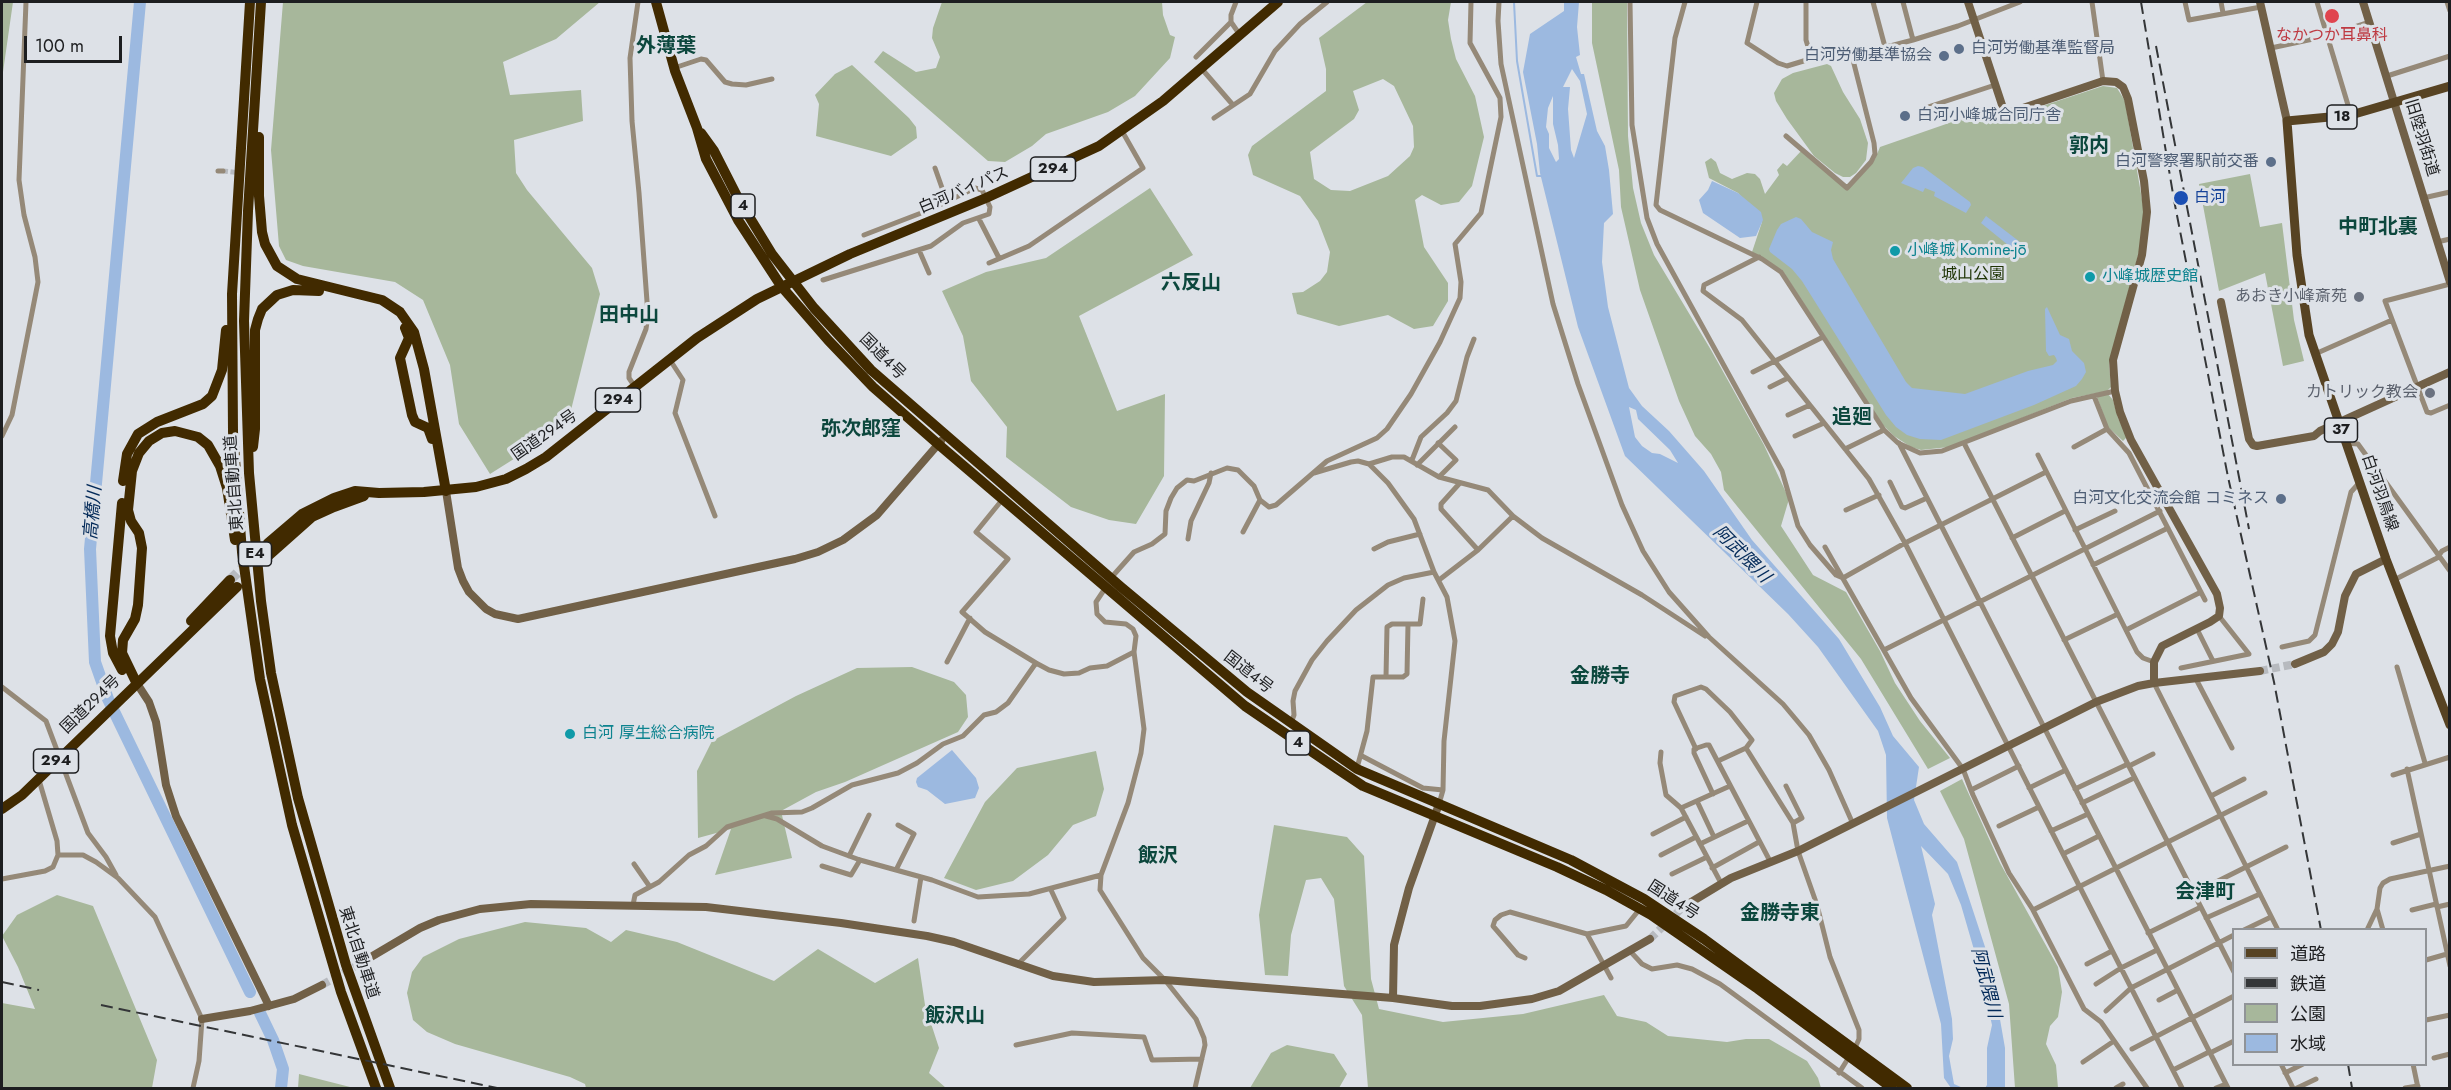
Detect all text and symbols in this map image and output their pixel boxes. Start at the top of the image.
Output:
marker: なかつか耳鼻科 [2323,7,2341,25]
scale bar [27,24,124,62]
place label: なかつか耳鼻科 [2276,26,2388,46]
text: 100 m [35,33,84,59]
district label: 外薄葉 [636,35,696,59]
place label: 白河労働基準監督局 [1971,39,2115,59]
marker: 白河労働基準監督局 [1952,42,1966,56]
place label: 白河労働基準協会 [1804,46,1932,66]
marker: 白河労働基準協会 [1937,49,1951,63]
street label: 旧陸羽街道 [2400,97,2442,179]
road number: 18 [2327,105,2357,129]
place label: 白河小峰城合同庁舎 [1917,106,2061,126]
marker: 白河小峰城合同庁舎 [1898,109,1912,123]
district label: 郭内 [2069,135,2109,159]
place label: 白河警察署駅前交番 [2115,152,2259,172]
marker: 白河警察署駅前交番 [2264,155,2278,169]
road number: 294 [1030,157,1076,181]
street label: 白河バイパス [916,163,1012,219]
place label: 白河 [2194,188,2226,208]
marker: 白河 [2172,189,2190,207]
road number: 4 [731,194,755,218]
district label: 中町北裏 [2338,216,2418,240]
place label: 小峰城 Komine-jō [1907,241,2026,261]
marker: 小峰城 Komine-jō [1888,244,1902,258]
park label: 城山公園 [1941,265,2005,285]
place label: 小峰城歴史館 [2102,267,2198,287]
marker: 小峰城歴史館 [2083,270,2097,284]
district label: 六反山 [1161,272,1221,296]
place label: あおき小峰斎苑 [2235,287,2347,307]
marker: あおき小峰斎苑 [2352,290,2366,304]
district label: 田中山 [599,304,659,328]
street label: 国道4号 [855,330,909,384]
place label: カトリック教会 [2306,383,2418,403]
marker: カトリック教会 [2423,386,2437,400]
road number: 294 [596,388,640,412]
street label: 国道294号 [509,406,581,466]
district label: 追廻 [1832,406,1872,430]
district label: 弥次郎窪 [821,418,901,442]
road number: 37 [2324,418,2358,442]
street label: 東北自動車道 [222,434,248,532]
street label: 白河羽鳥線 [2357,452,2401,534]
water label: 高橋川 [81,485,107,541]
place label: 白河文化交流会館 コミネス [2072,489,2269,509]
marker: 白河文化交流会館 コミネス [2274,492,2288,506]
water label: 阿武隈川 [1708,522,1774,588]
road number: E4 [238,542,272,566]
street label: 国道4号 [1220,648,1276,698]
district label: 金勝寺 [1570,665,1630,689]
street label: 国道294号 [57,672,125,738]
place label: 白河 厚生総合病院 [582,724,715,744]
marker: 白河 厚生総合病院 [563,727,577,741]
road number: 4 [1286,731,1310,755]
road number: 294 [34,749,78,773]
district label: 飯沢 [1138,845,1178,869]
street label: 国道4号 [1644,877,1702,925]
district label: 会津町 [2175,881,2235,905]
district label: 金勝寺東 [1740,902,1820,926]
street label: 東北自動車道 [334,904,382,1002]
legend [2232,928,2427,1066]
text: 道路 [2290,941,2326,967]
water label: 阿武隈川 [1966,945,2004,1021]
text: 鉄道 [2290,971,2326,997]
text: 公園 [2290,1001,2326,1027]
district label: 飯沢山 [925,1005,985,1029]
text: 水域 [2290,1031,2326,1057]

